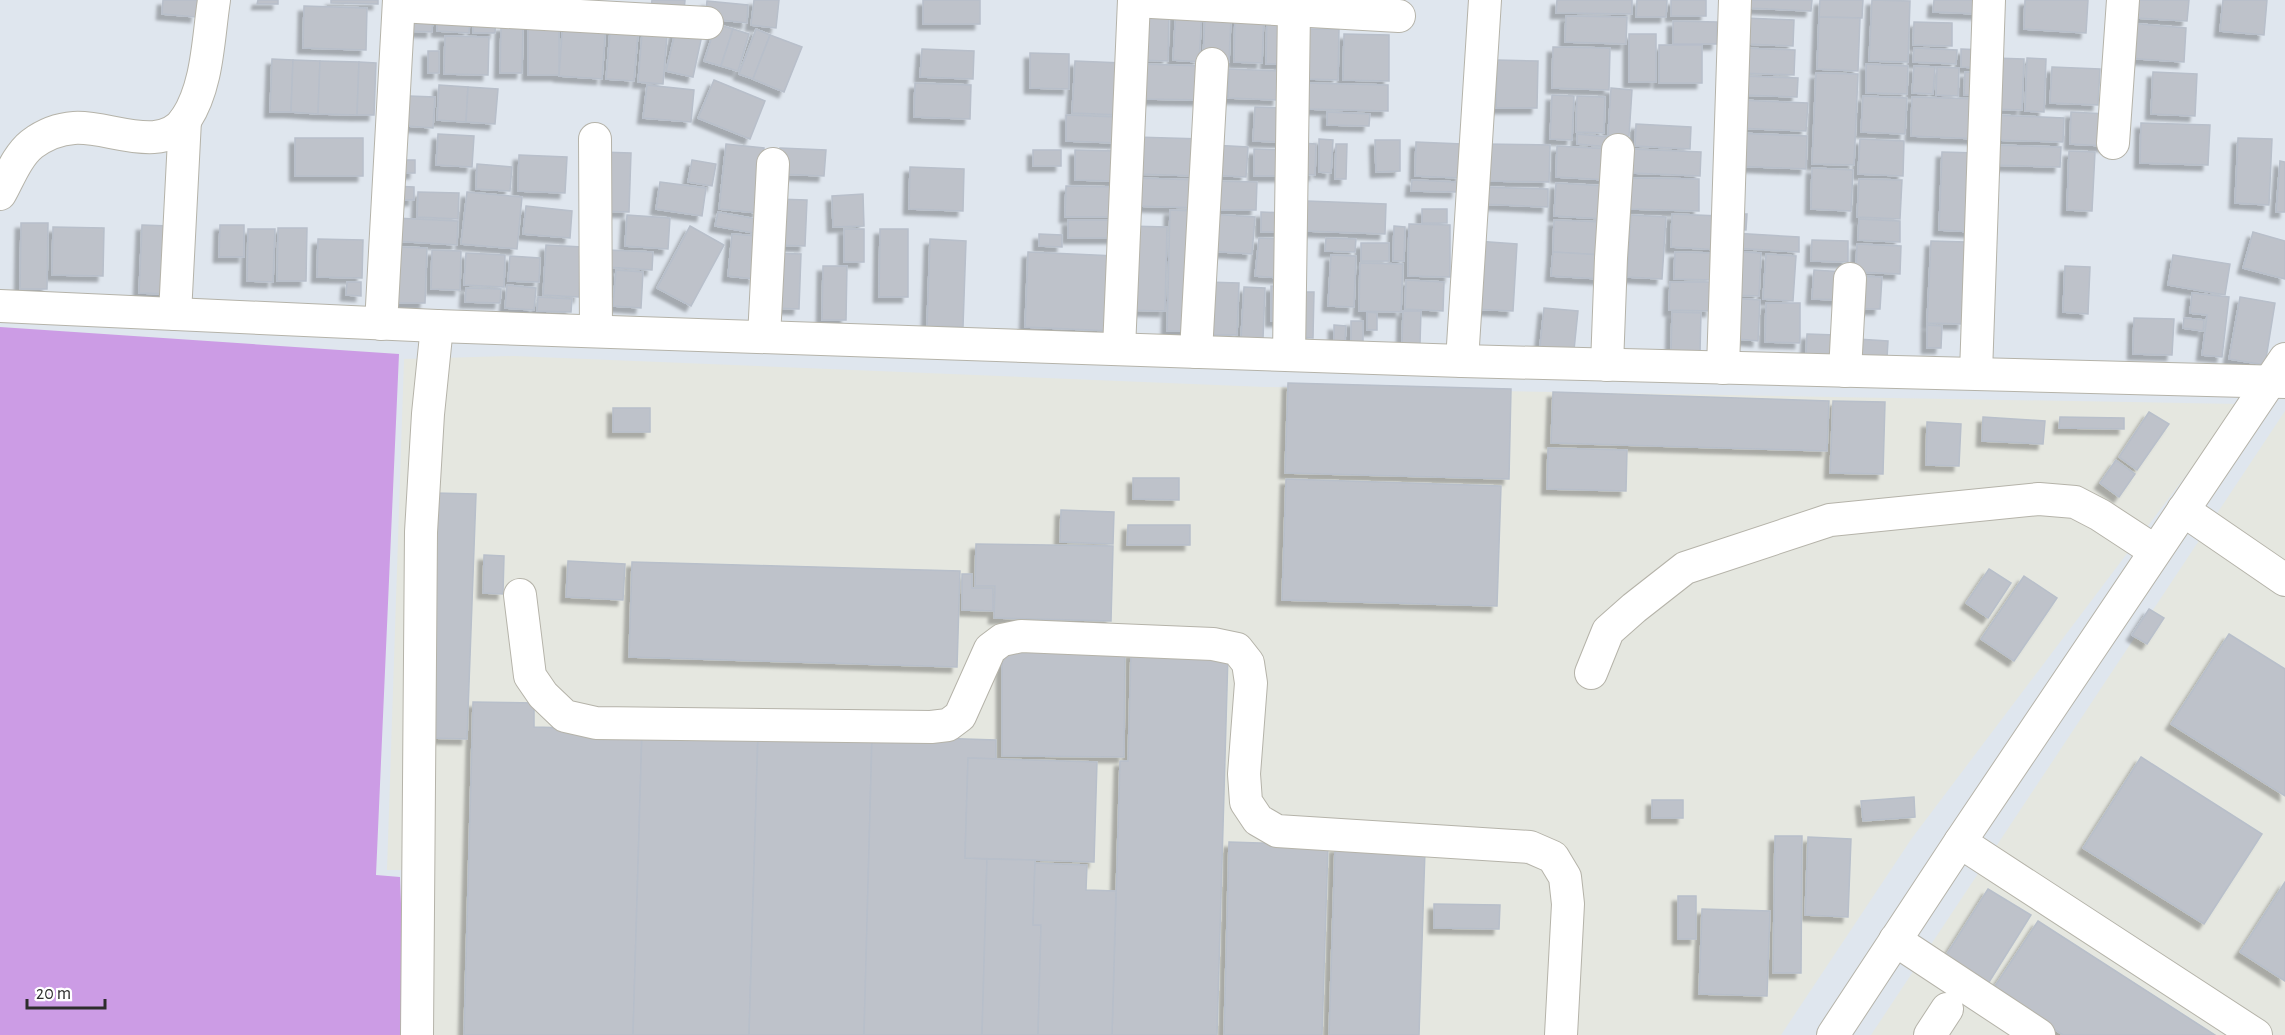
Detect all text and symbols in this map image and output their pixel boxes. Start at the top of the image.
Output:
scale bar [27,972,105,1010]
text: 20 m [36,985,71,1003]

